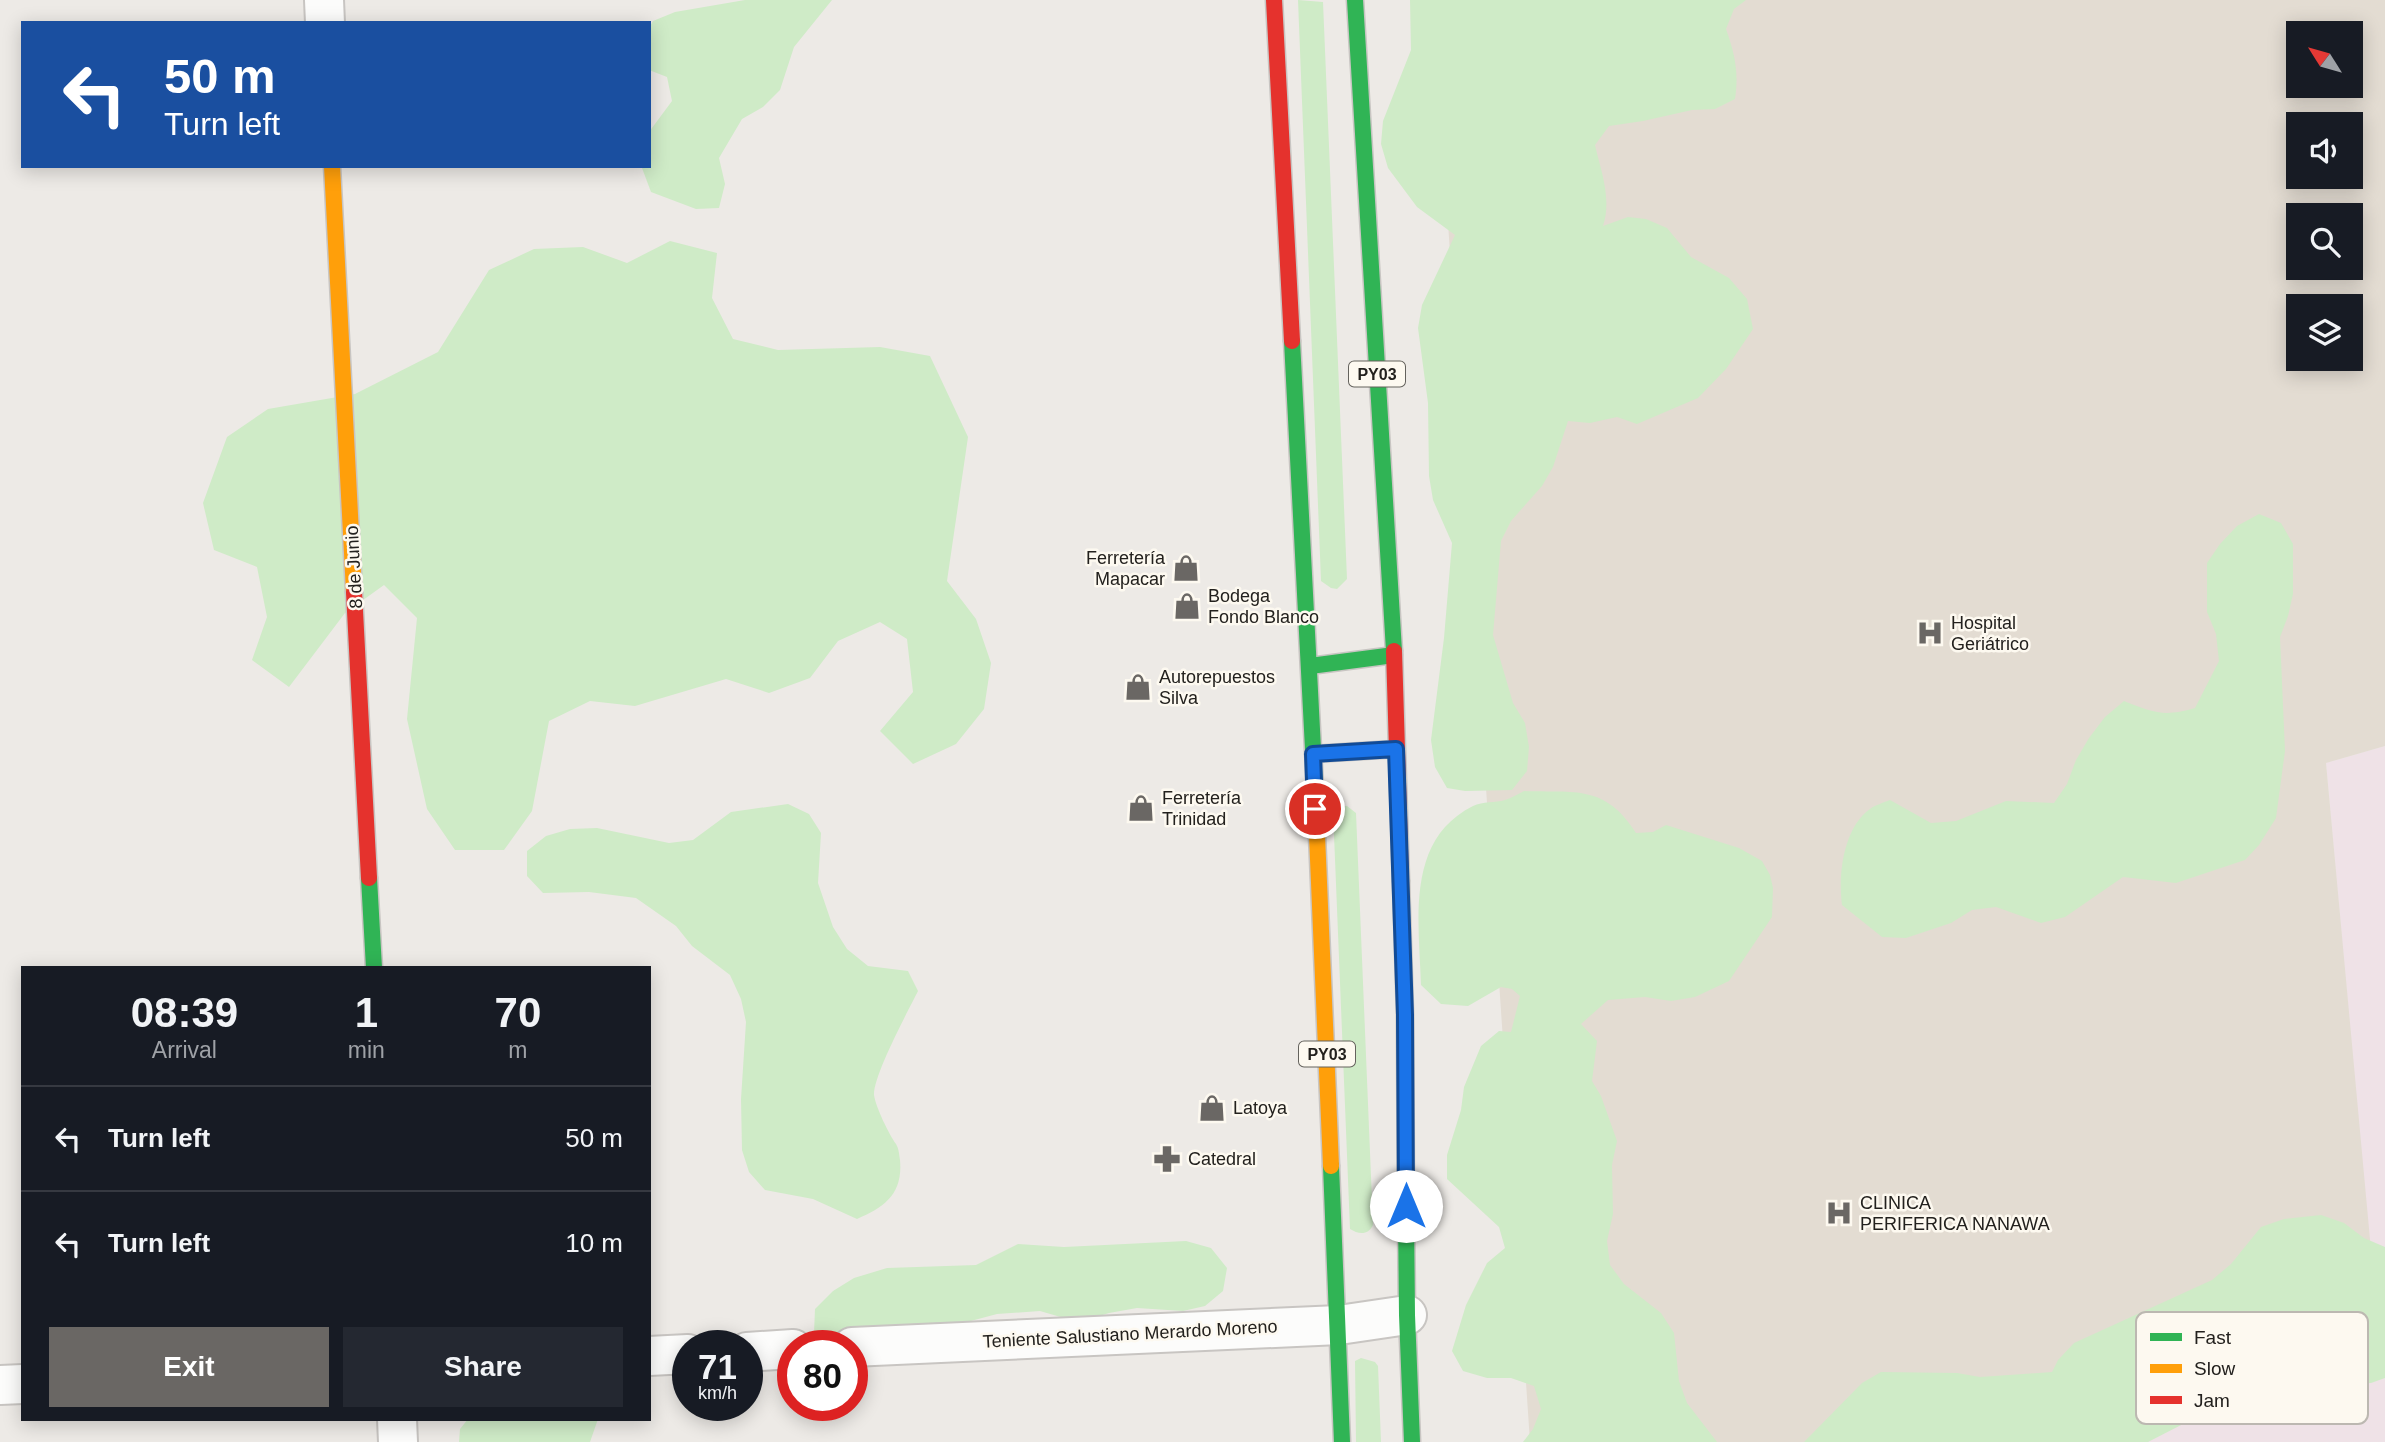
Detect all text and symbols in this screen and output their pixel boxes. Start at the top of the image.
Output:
north arrow [2286,21,2362,98]
map controls [2286,21,2363,371]
icon: left [49,49,140,140]
text: 50 m [164,49,276,103]
text: Turn left [164,106,280,142]
button: sound [2286,112,2363,189]
button: search [2286,203,2363,280]
button: layers [2286,294,2363,371]
road number: PY03 [1349,362,1405,386]
street label: 8 de Junio [342,525,366,609]
place label: Ferretería Mapacar [1086,548,1166,589]
shop icon: Ferretería Mapacar [1171,553,1201,583]
place label: Bodega Fondo Blanco [1208,586,1319,627]
shop icon: Bodega Fondo Blanco [1172,591,1202,621]
place label: Hospital Geriátrico [1951,613,2029,654]
hospital icon: Hospital Geriátrico [1915,618,1945,648]
place label: Autorepuestos Silva [1159,667,1275,708]
shop icon: Autorepuestos Silva [1123,672,1153,702]
pin [1285,779,1345,839]
place label: Ferretería Trinidad [1162,788,1242,829]
icon: arrive [1296,790,1334,828]
shop icon: Ferretería Trinidad [1126,793,1156,823]
text: 08:39 [131,989,238,1036]
text: 1 [355,989,378,1036]
text: 70 [495,989,541,1036]
text: Arrival [152,1037,217,1063]
text: min [348,1037,385,1063]
text: m [508,1037,527,1063]
road number: PY03 [1299,1042,1355,1066]
shop icon: Latoya [1197,1093,1227,1123]
place label: Latoya [1233,1098,1288,1118]
icon: left [49,1120,87,1158]
text: Turn left [108,1123,210,1153]
text: 50 m [565,1123,623,1153]
pharmacy icon: Catedral [1152,1144,1182,1174]
place label: Catedral [1188,1149,1256,1169]
position arrow [1369,1169,1443,1243]
place label: CLINICA PERIFERICA NANAWA [1860,1193,2050,1234]
hospital icon: CLINICA PERIFERICA NANAWA [1824,1198,1854,1228]
icon: left [49,1225,87,1263]
text: Turn left [108,1228,210,1258]
text: 10 m [565,1228,623,1258]
legend [2136,1312,2368,1424]
street label: Teniente Salustiano Merardo Moreno [982,1316,1278,1352]
button: Exit [49,1327,329,1407]
button: Share [343,1327,623,1407]
text: Fast [2194,1327,2232,1348]
speed limit sign: 80 [777,1330,868,1421]
text: 71 [698,1347,737,1386]
text: Slow [2194,1358,2235,1379]
text: km/h [698,1383,737,1403]
text: Jam [2194,1390,2230,1411]

